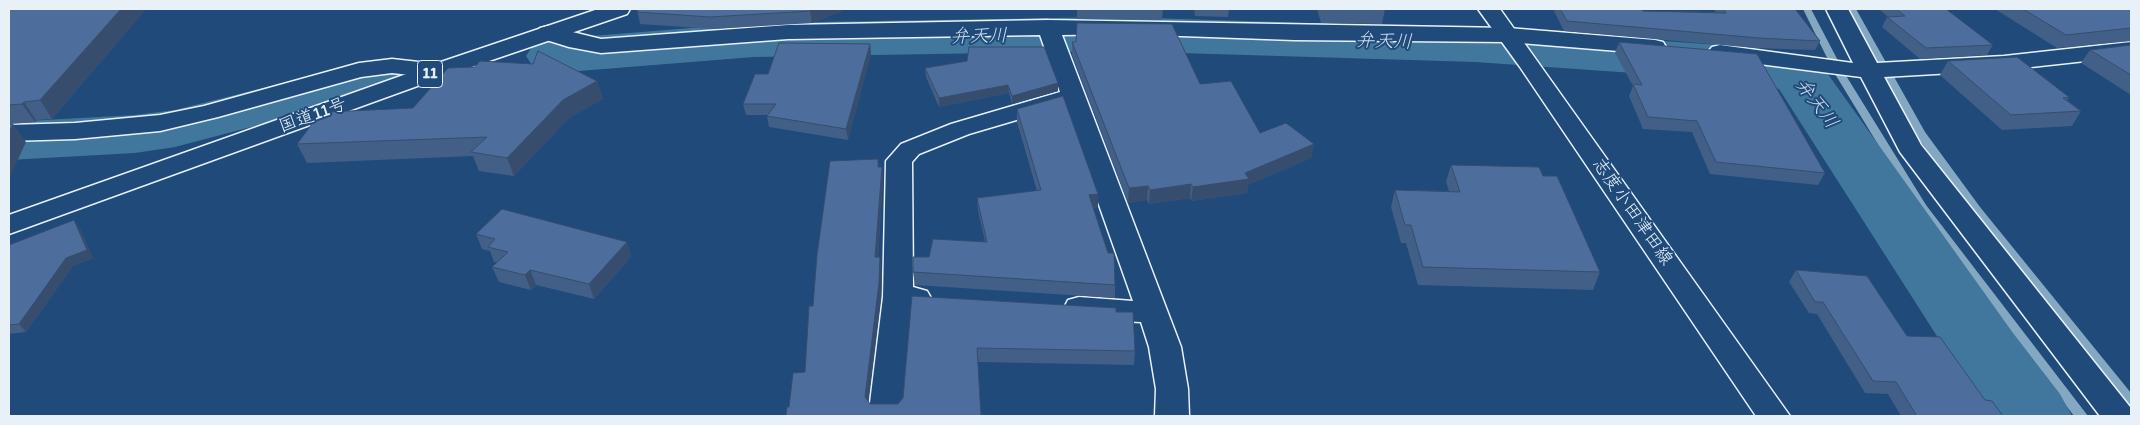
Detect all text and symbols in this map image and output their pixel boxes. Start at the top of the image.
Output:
water label: 弁天川 [950,25,1008,49]
water label: 弁天川 [1355,30,1413,54]
road number: 11 [418,61,442,88]
water label: 弁天川 [1790,74,1842,134]
street label: 国道11号 [276,94,350,138]
street label: 志度小田津田線 [1587,154,1677,270]

